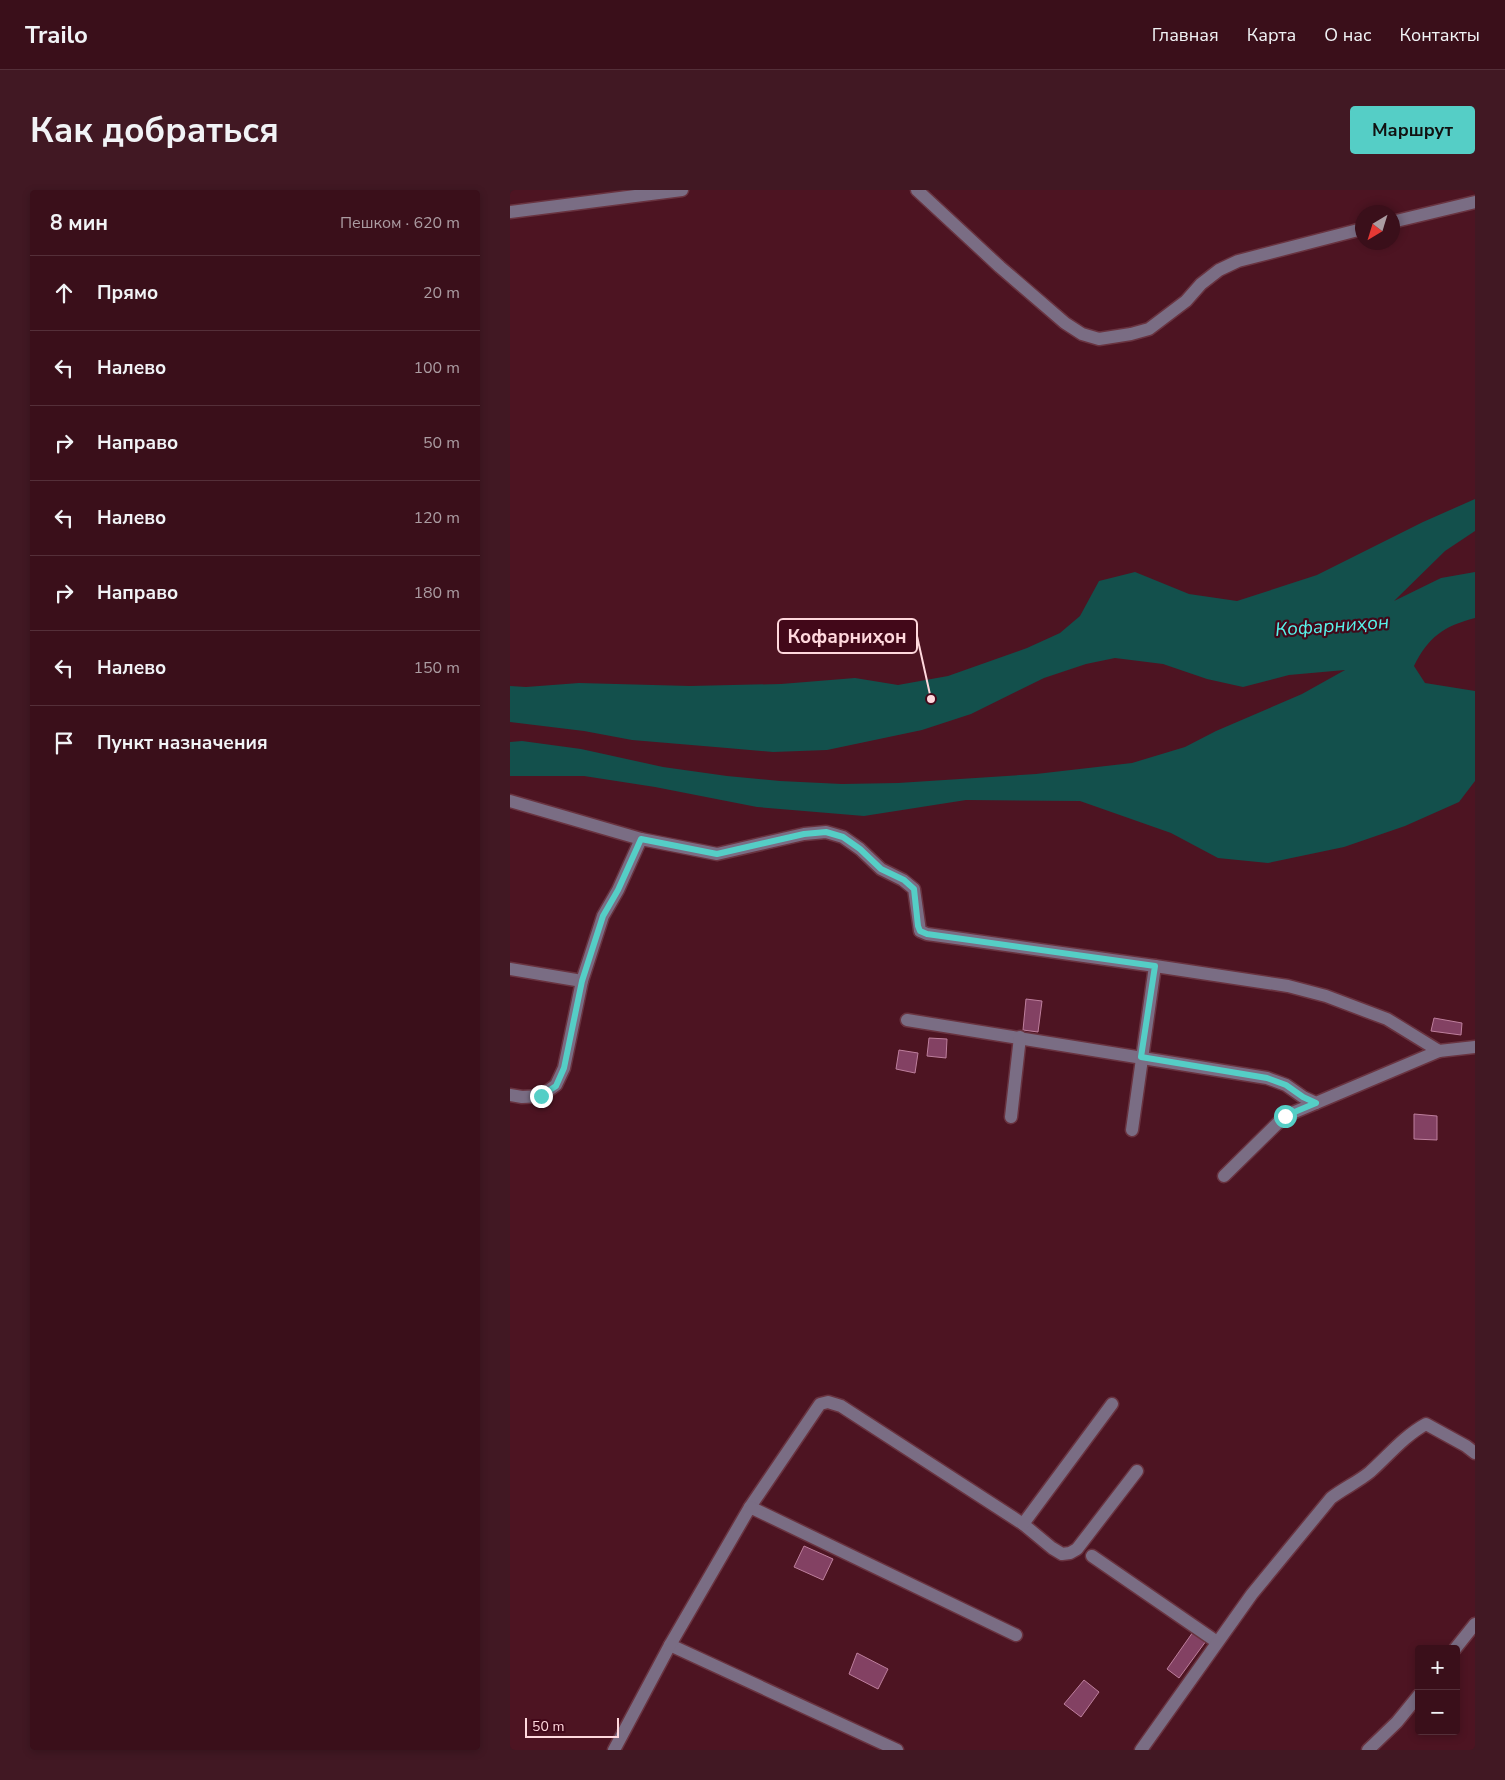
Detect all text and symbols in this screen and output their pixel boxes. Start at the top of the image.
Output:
text: Trailo [25,19,88,51]
text: Главная [1152,23,1219,47]
text: Карта [1247,23,1296,47]
text: О нас [1324,23,1372,47]
text: Контакты [1400,23,1480,47]
button: Маршрут [1350,106,1475,154]
text: Как добраться [30,107,279,154]
north arrow [1355,205,1400,250]
text: 8 мин [50,209,108,237]
text: Пешком · 620 m [340,212,460,234]
icon: ahead [50,279,78,307]
text: Прямо [97,280,158,306]
text: 20 m [423,282,460,304]
icon: left [50,354,78,382]
text: Налево [97,355,166,381]
text: 100 m [413,357,460,379]
icon: right [50,429,78,457]
text: Направо [97,430,178,456]
text: 50 m [423,432,460,454]
icon: left [50,504,78,532]
text: Налево [97,505,166,531]
text: 120 m [413,507,460,529]
icon: right [50,579,78,607]
text: Направо [97,580,178,606]
text: 180 m [413,582,460,604]
water label: Кофарниҳон [1274,609,1390,643]
callout: Кофарниҳон [778,619,917,653]
text: Кофарниҳон [787,624,907,650]
icon: left [50,654,78,682]
text: Налево [97,655,166,681]
text: 150 m [413,657,460,679]
icon: arrive [50,729,78,757]
text: Пункт назначения [97,730,268,756]
route end [530,1085,553,1108]
route start [1274,1105,1297,1128]
map controls [1415,1645,1460,1735]
button: + [1415,1645,1460,1690]
button: − [1415,1690,1460,1735]
scale bar [525,1715,619,1738]
text: 50 m [532,1717,564,1736]

